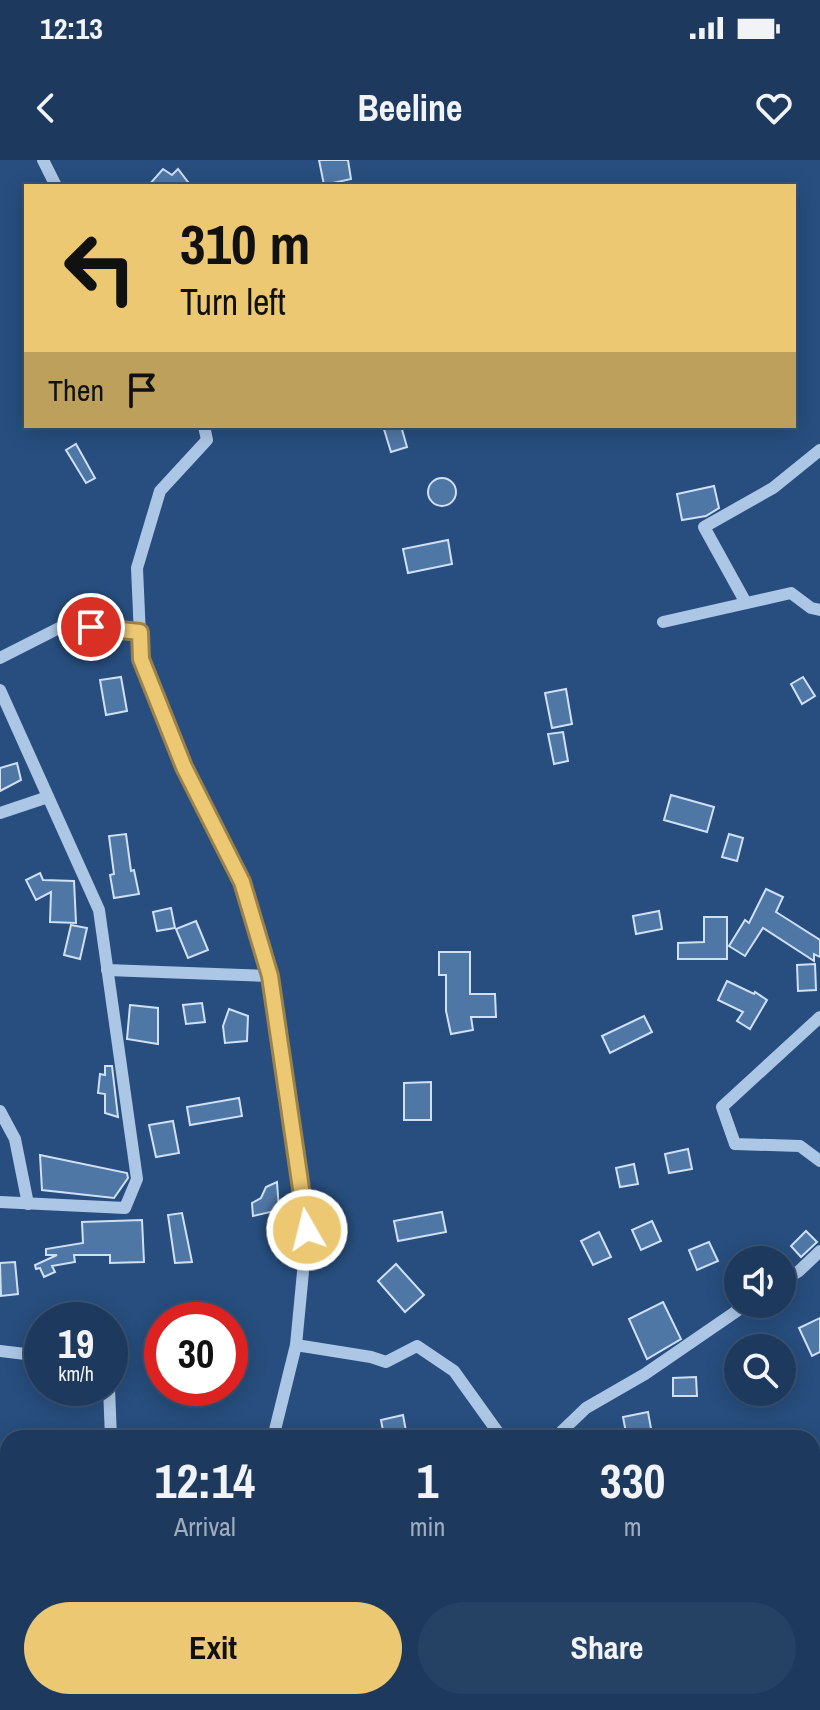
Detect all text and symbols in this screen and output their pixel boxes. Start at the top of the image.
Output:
text: 12:13 [40,8,103,48]
text: Beeline [357,84,463,132]
icon: back [24,86,68,130]
icon: heart [752,86,796,130]
text: 310 m [180,206,310,281]
icon: left [48,216,152,320]
text: Turn left [180,278,286,326]
icon: arrive [120,368,164,412]
text: Then [48,370,104,410]
pin [57,593,125,661]
icon: arrive [69,605,113,649]
position arrow [265,1188,349,1272]
map controls [724,1246,796,1406]
button: sound [724,1246,796,1318]
speed limit sign: 30 [144,1302,248,1406]
text: 19 [58,1317,94,1370]
button: search [724,1334,796,1406]
text: km/h [58,1360,94,1387]
text: 12:14 [155,1448,255,1513]
text: 1 [417,1448,438,1513]
text: 330 [600,1448,665,1513]
text: Arrival [174,1509,236,1544]
text: min [410,1509,445,1544]
text: m [624,1509,642,1544]
button: Exit [24,1602,402,1694]
button: Share [418,1602,796,1694]

